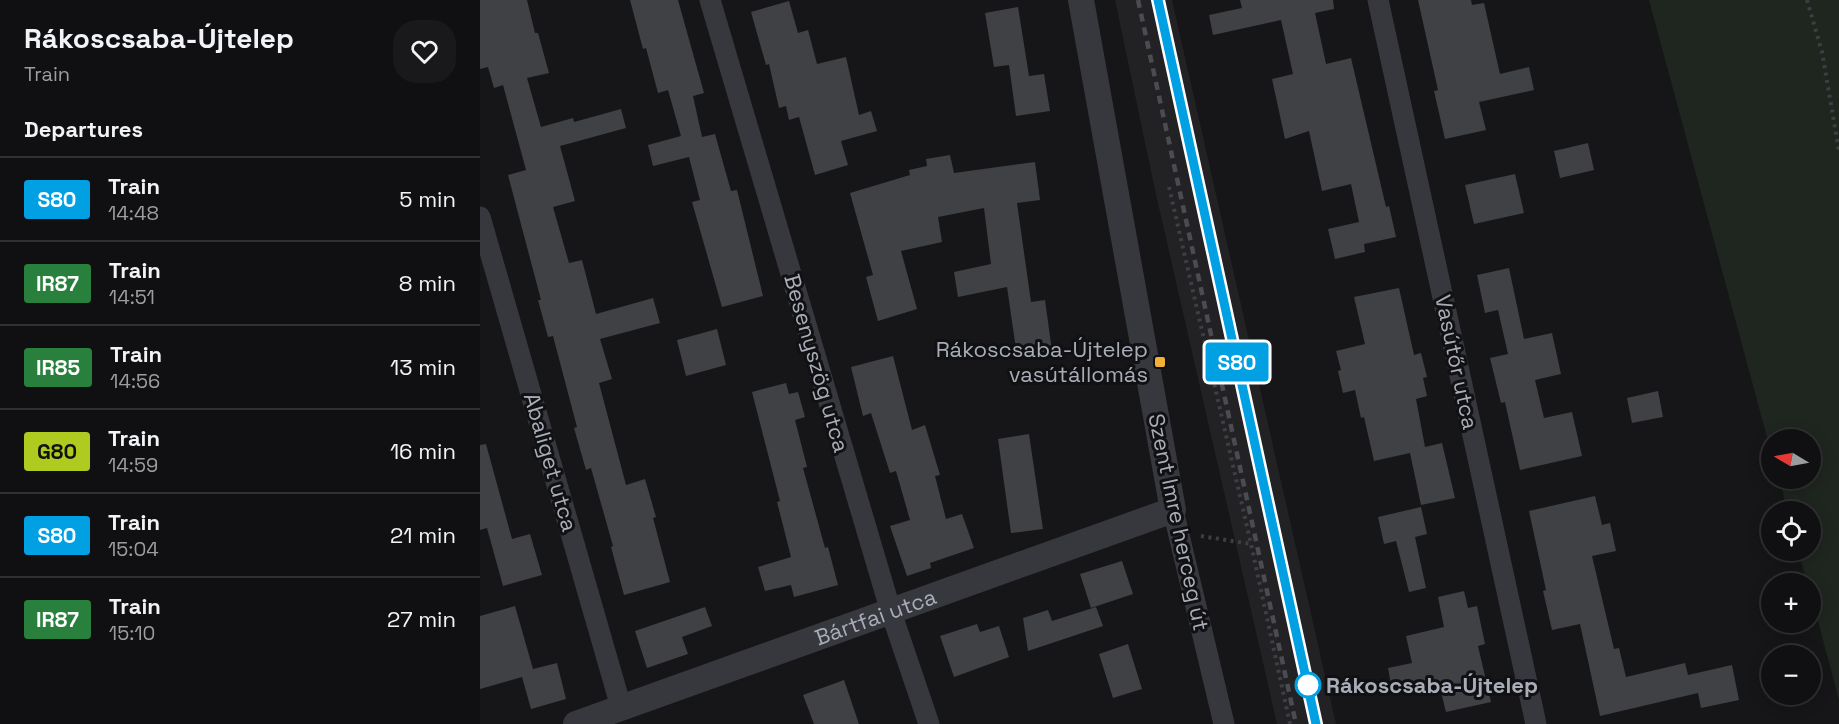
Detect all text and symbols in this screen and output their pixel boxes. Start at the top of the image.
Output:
text: Rákoscsaba-Újtelep [24,20,294,56]
button: heart [393,20,456,83]
text: Train [24,61,70,87]
text: Departures [24,115,143,143]
text: Train [108,172,160,200]
text: 5 min [399,185,456,213]
text: S80 [38,186,76,213]
text: 14:48 [108,200,159,226]
text: Train [109,256,161,284]
text: 8 min [399,269,456,297]
text: IR87 [36,270,79,297]
street label: Besenyszög utca [778,271,856,456]
text: 14:51 [109,284,155,310]
street label: Vasútőr utca [1429,292,1485,432]
place label: Rákoscsaba-Újtelep vasútállomás [936,335,1148,388]
text: Train [110,340,162,368]
line badge: S80 [1202,342,1272,382]
text: S80 [1218,349,1256,376]
text: 13 min [390,353,456,381]
text: IR85 [36,354,80,381]
marker: Rákoscsaba-Újtelep vasútállomás [1153,355,1167,369]
text: 14:56 [110,368,160,394]
street label: Abaliget utca [518,389,584,535]
street label: Szent Imre herceg út [1142,411,1216,633]
text: Train [108,424,160,452]
north arrow [1761,429,1821,489]
map controls [1761,429,1821,705]
text: 16 min [390,437,456,465]
text: G80 [37,438,77,465]
text: 14:59 [108,452,158,478]
button: locate [1761,501,1821,561]
text: Train [108,508,160,536]
text: 21 min [390,521,456,549]
text: S80 [38,522,76,549]
text: 15:04 [108,536,159,562]
button: + [1761,573,1821,633]
street label: Bártfai utca [811,582,940,651]
text: Train [109,592,161,620]
text: 27 min [387,605,456,633]
text: IR87 [36,606,79,633]
text: 15:10 [109,620,155,646]
button: − [1761,645,1821,705]
place label: Rákoscsaba-Újtelep [1326,671,1538,699]
marker: Rákoscsaba-Újtelep [1295,672,1321,698]

